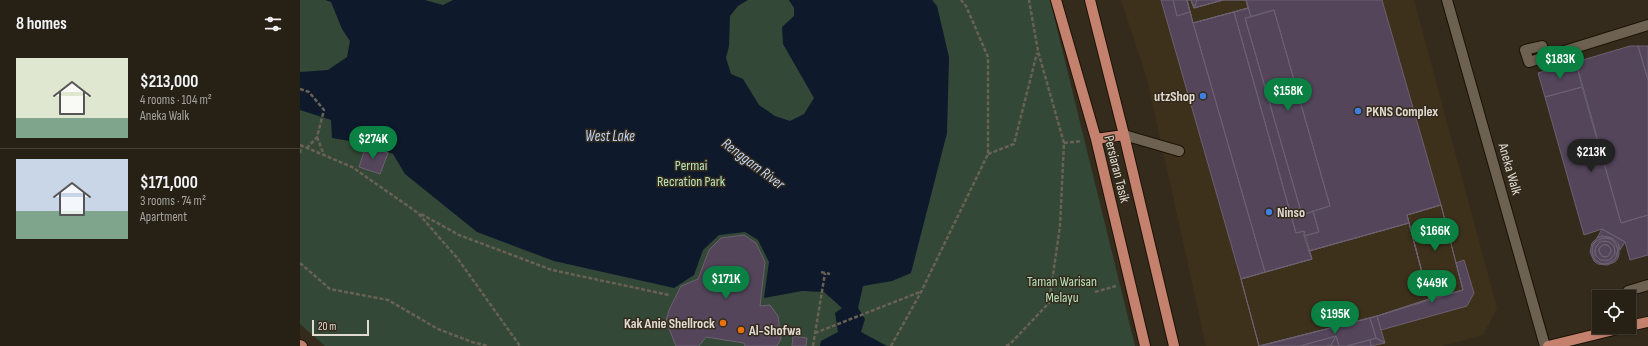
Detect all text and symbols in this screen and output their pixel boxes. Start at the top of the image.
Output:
icon: filters [262,13,284,35]
text: 8 homes [16,14,67,34]
pin: $183K [1532,46,1588,80]
text: $183K [1545,51,1575,67]
text: $213,000 [140,72,198,92]
icon: home [48,74,96,122]
pin: $158K [1260,78,1316,112]
text: $158K [1273,83,1303,99]
place label: utzShop [1154,88,1195,105]
marker: utzShop [1198,91,1208,101]
text: 4 rooms · 104 m² [140,92,212,108]
place label: PKNS Complex [1366,103,1438,120]
marker: PKNS Complex [1353,106,1363,116]
text: Aneka Walk [140,108,189,124]
pin: $274K [345,126,401,160]
water label: West Lake [585,127,635,146]
text: $274K [358,131,388,147]
water label: Renggam River [718,134,789,194]
street label: Persiaran Tasik [1100,134,1134,205]
pin: $213K [1563,139,1619,173]
street label: Aneka Walk [1494,140,1526,197]
text: $213K [1576,144,1606,160]
park label: Permai Recration Park [657,157,726,190]
text: $171,000 [140,173,198,193]
icon: home [48,175,96,223]
text: 3 rooms · 74 m² [140,193,206,209]
place label: Ninso [1277,204,1305,221]
marker: Ninso [1264,207,1274,217]
text: Apartment [140,209,187,225]
pin: $166K [1407,218,1463,252]
text: $166K [1420,223,1450,239]
pin: $171K [698,266,754,300]
pin: $449K [1404,270,1460,304]
text: $171K [712,271,741,287]
park label: Taman Warisan Melayu [1027,273,1097,306]
text: $449K [1416,275,1448,291]
map controls [1592,290,1636,334]
button: locate [1592,290,1636,334]
pin: $195K [1307,301,1363,335]
text: $195K [1320,306,1350,322]
place label: Kak Anie Shellrock [624,315,715,332]
scale bar [312,318,369,337]
marker: Kak Anie Shellrock [718,318,728,328]
text: 20 m [318,320,336,333]
place label: Al-Shofwa [748,322,801,339]
marker: Al-Shofwa [736,325,746,335]

